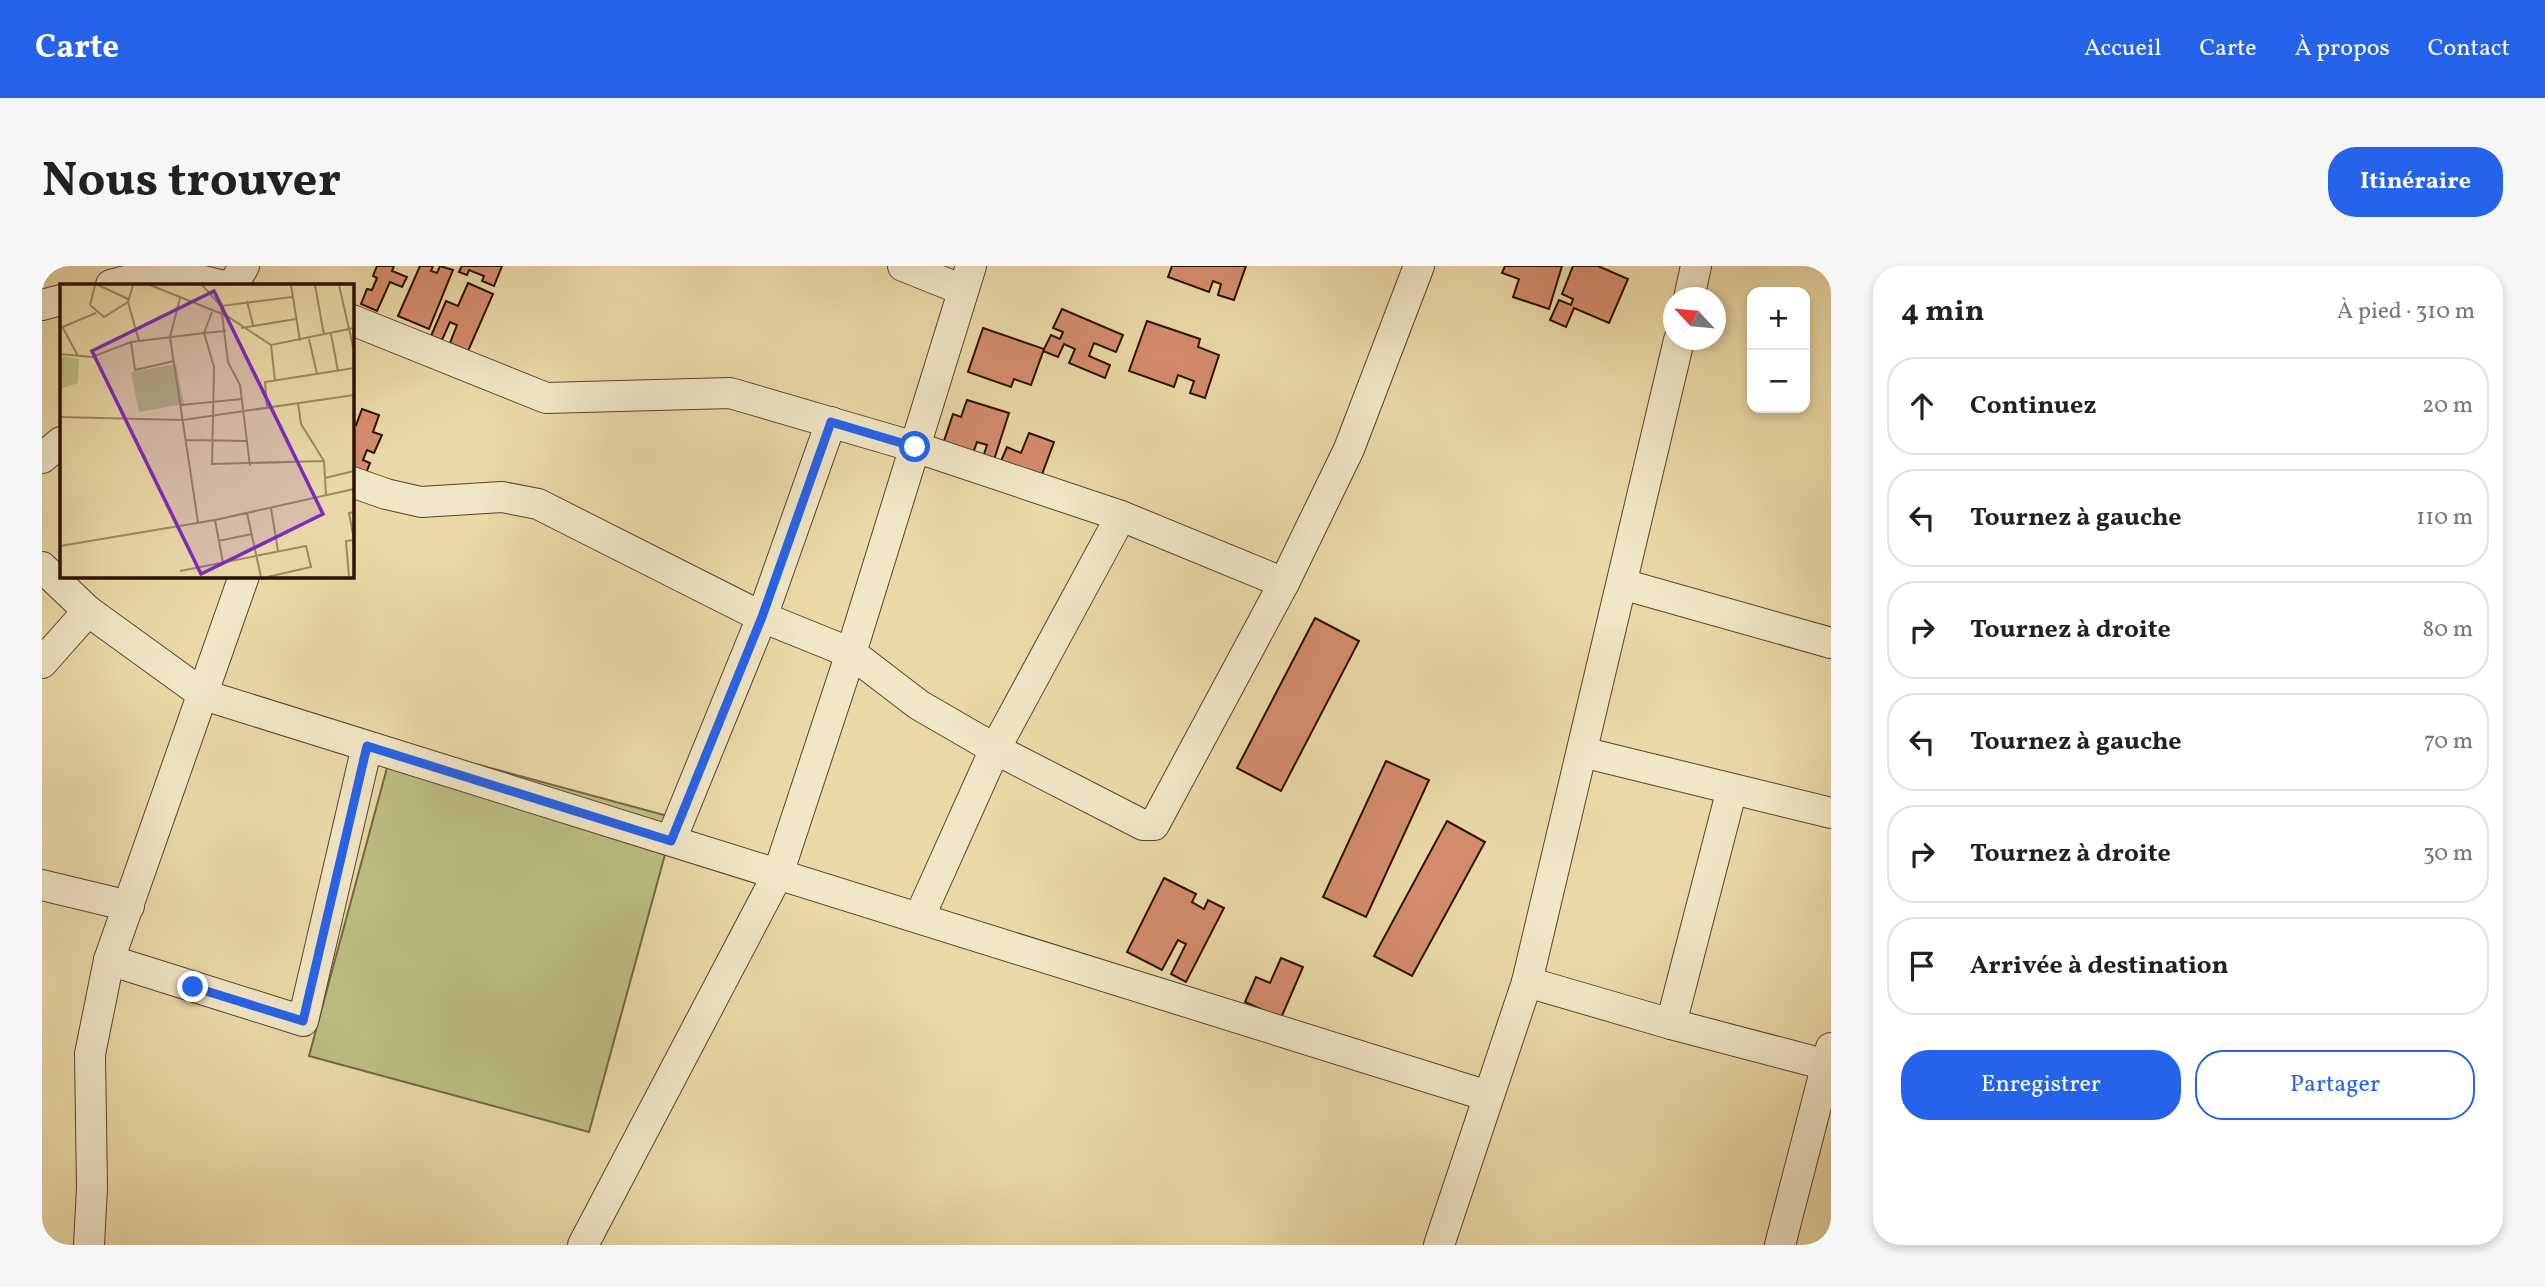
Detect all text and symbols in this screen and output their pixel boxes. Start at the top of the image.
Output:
text: Carte [35,26,119,72]
text: Accueil [2084,32,2161,66]
text: Carte [2199,32,2257,66]
text: À propos [2295,32,2390,66]
text: Contact [2428,32,2510,66]
button: Itinéraire [2328,147,2503,217]
text: Nous trouver [42,148,341,217]
inset map [60,284,354,578]
north arrow [1663,287,1726,350]
map controls [1747,287,1810,413]
button: + [1747,287,1810,350]
text: 4 min [1901,291,1985,333]
text: À pied · 310 m [2337,296,2475,328]
button: − [1747,350,1810,413]
icon: ahead [1903,387,1941,425]
text: Continuez [1970,388,2096,424]
text: 20 m [2422,390,2473,422]
route start [899,431,930,462]
icon: left [1903,499,1941,537]
text: Tournez à gauche [1970,500,2182,536]
text: 110 m [2416,502,2473,534]
icon: right [1903,611,1941,649]
text: Tournez à droite [1970,612,2171,648]
text: 80 m [2423,614,2473,646]
icon: left [1903,723,1941,761]
text: Tournez à gauche [1970,724,2182,760]
text: 70 m [2424,726,2473,758]
icon: right [1903,835,1941,873]
text: Tournez à droite [1970,836,2171,872]
text: 30 m [2423,838,2473,870]
icon: arrive [1903,947,1941,985]
text: Arrivée à destination [1970,948,2229,984]
route end [177,971,208,1002]
button: Enregistrer [1901,1050,2181,1120]
button: Partager [2195,1050,2475,1120]

